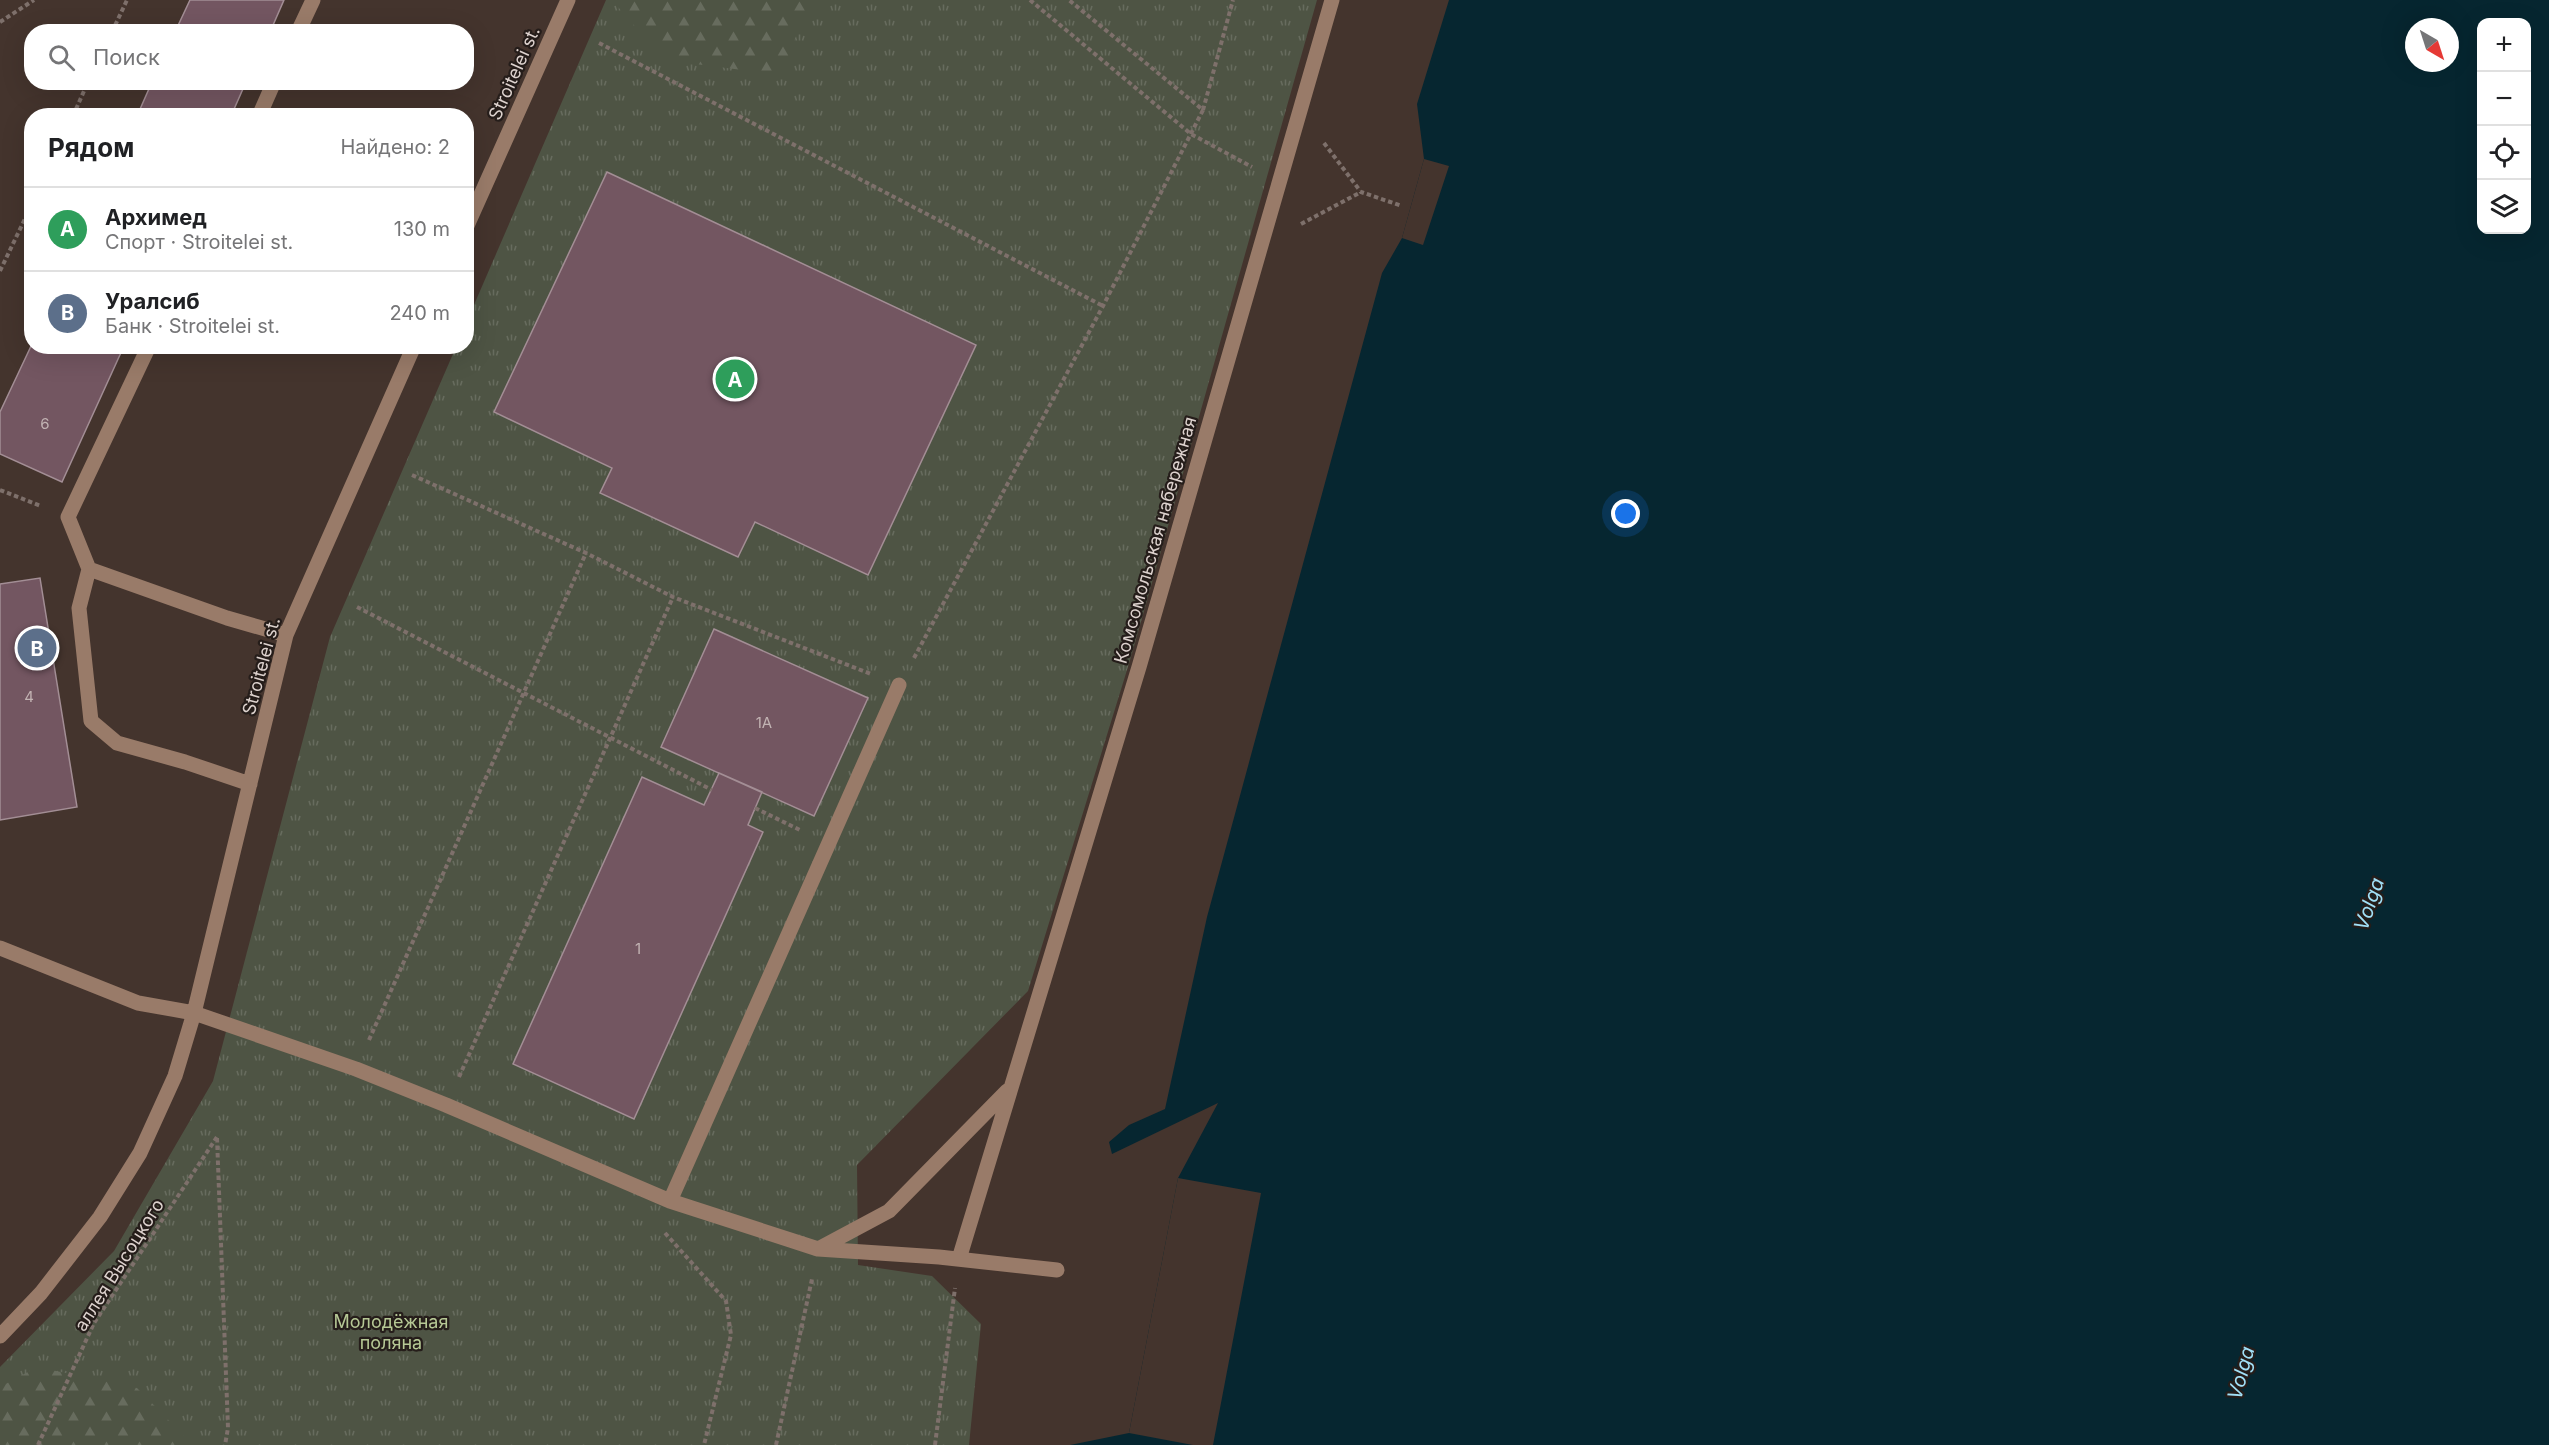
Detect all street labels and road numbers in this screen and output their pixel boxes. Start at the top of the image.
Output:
street label: Stroitelei st. [484,23,544,123]
street label: Комсомольская набережная [1110,414,1200,666]
street label: Stroitelei st. [238,615,284,717]
street label: аллея Высоцкого [70,1195,168,1335]

